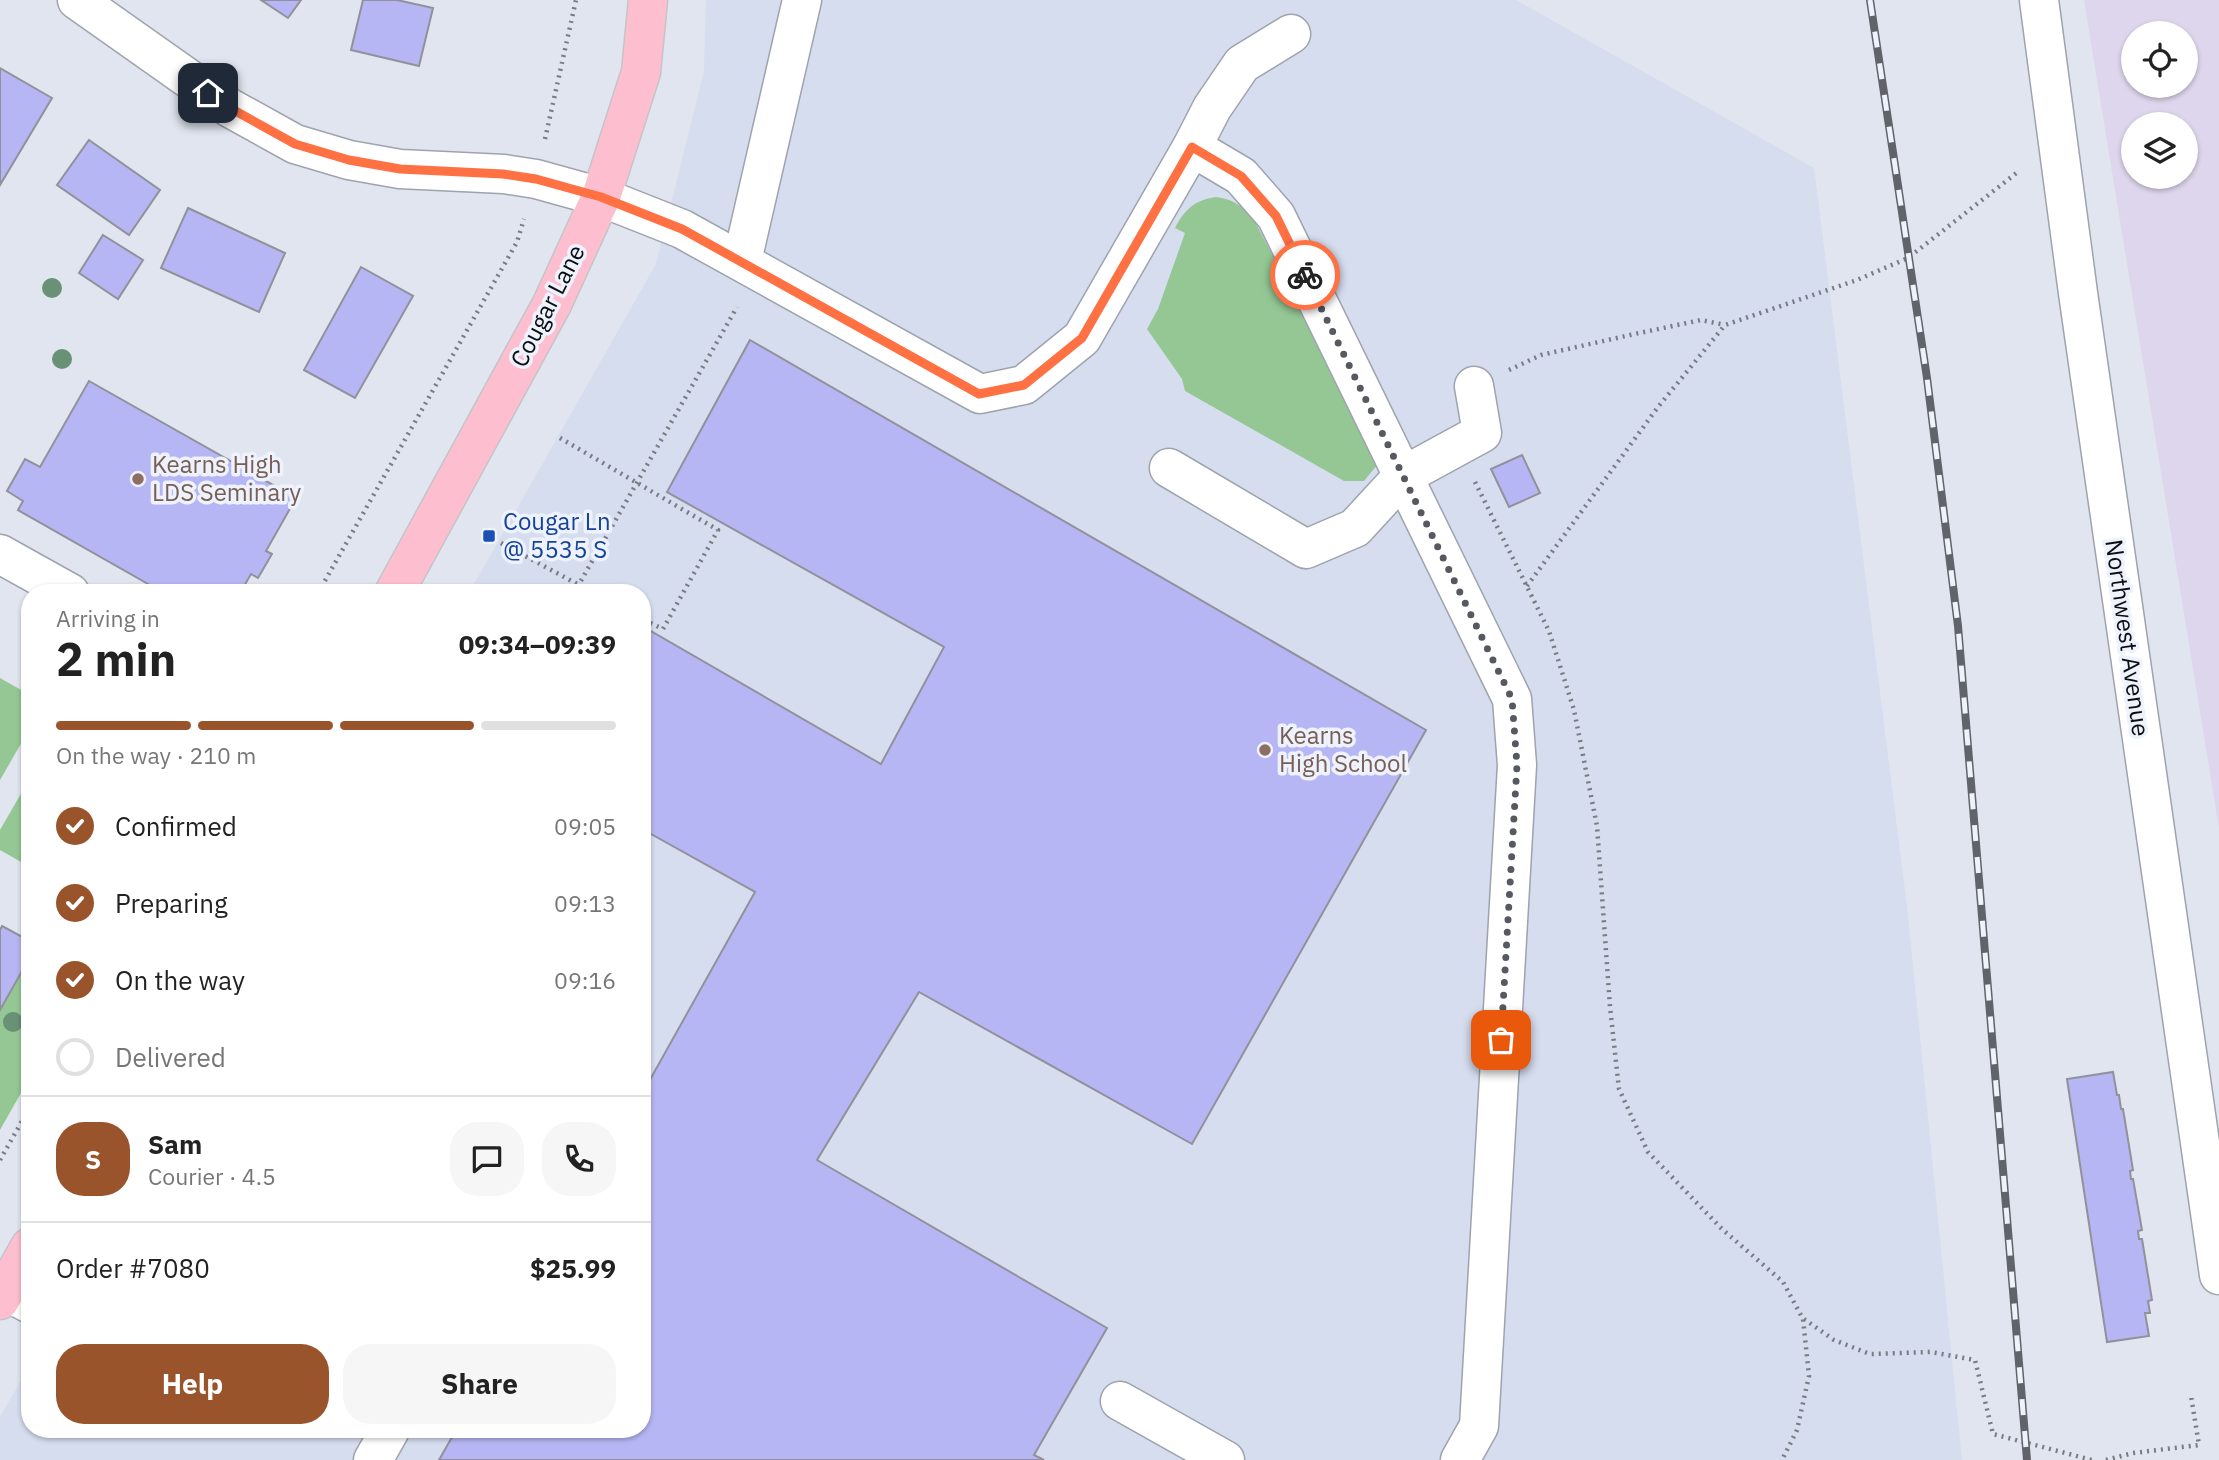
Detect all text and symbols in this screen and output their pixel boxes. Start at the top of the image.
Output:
map controls [2121,21,2198,189]
button: locate [2121,21,2198,98]
pin [178,63,238,123]
icon: home [189,74,227,112]
button: layers [2121,112,2198,189]
street label: Cougar Lane [503,239,592,372]
courier [1270,240,1340,310]
icon: bike [1286,256,1324,294]
place label: Kearns High LDS Seminary [152,448,301,508]
marker: Kearns High LDS Seminary [130,471,146,487]
place label: Cougar Ln @ 5535 S [503,505,611,565]
marker: Cougar Ln @ 5535 S [481,528,497,544]
street label: Northwest Avenue [2098,537,2158,738]
text: Arriving in [56,603,160,633]
text: 09:34–09:39 [459,627,616,661]
text: 2 min [56,629,176,689]
place label: Kearns High School [1279,719,1407,779]
text: On the way · 210 m [56,740,256,770]
marker: Kearns High School [1257,742,1273,758]
icon: check [56,807,94,845]
text: Confirmed [115,809,237,843]
text: 09:05 [554,811,616,841]
icon: check [56,884,94,922]
text: Preparing [115,886,228,920]
text: 09:13 [554,888,616,918]
icon: check [56,961,94,999]
text: On the way [115,963,245,997]
text: 09:16 [554,965,616,995]
pin [1471,1010,1531,1070]
icon: bag [1482,1021,1520,1059]
text: Delivered [115,1040,226,1074]
button: chat [450,1122,524,1196]
button: phone [542,1122,616,1196]
text: Sam [148,1127,202,1161]
text: S [85,1142,101,1176]
text: Courier · 4.5 [148,1161,276,1191]
text: Order #7080 [56,1251,210,1285]
text: $25.99 [530,1251,616,1285]
button: Help [56,1344,329,1424]
button: Share [343,1344,616,1424]

